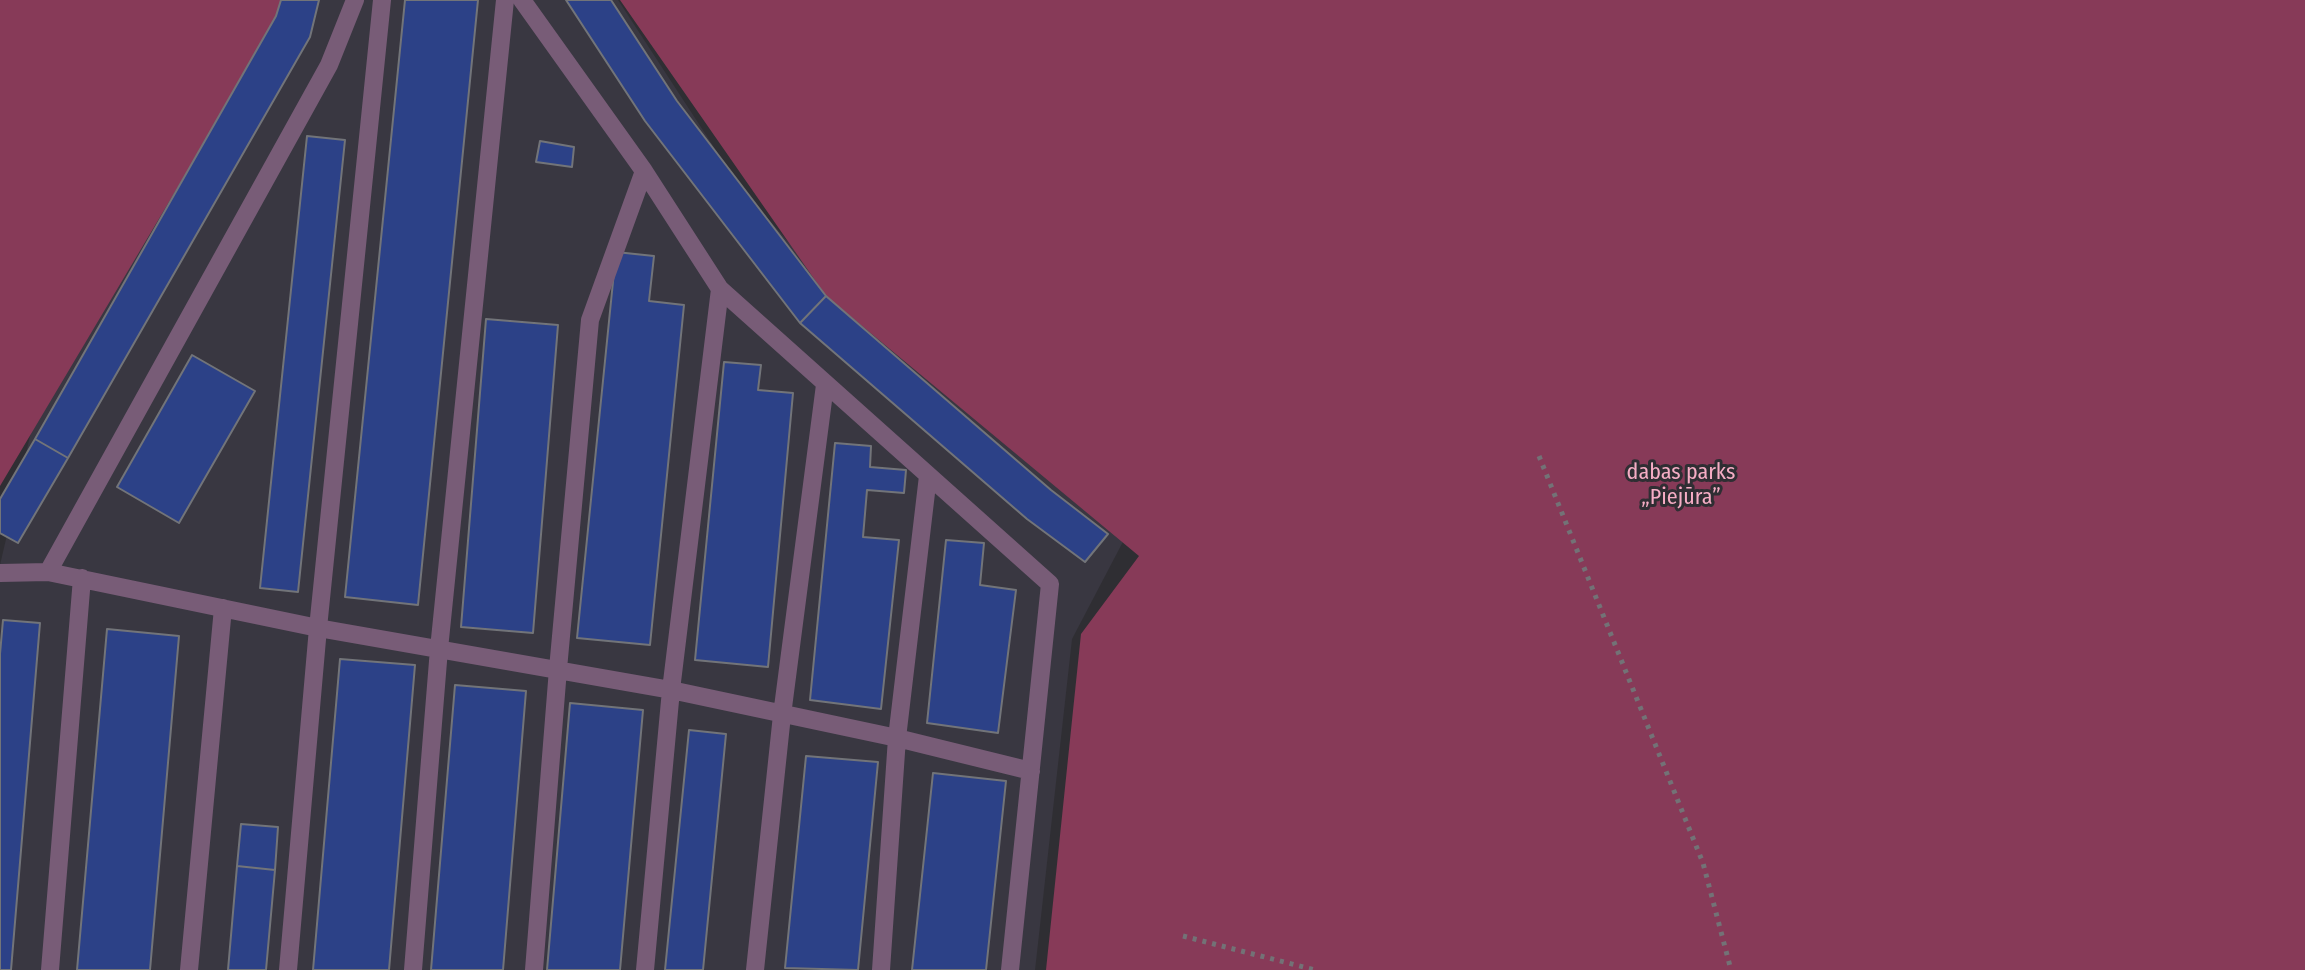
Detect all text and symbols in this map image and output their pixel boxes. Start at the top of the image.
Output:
park label: dabas parks „Piejūra” [1627,460,1735,512]

